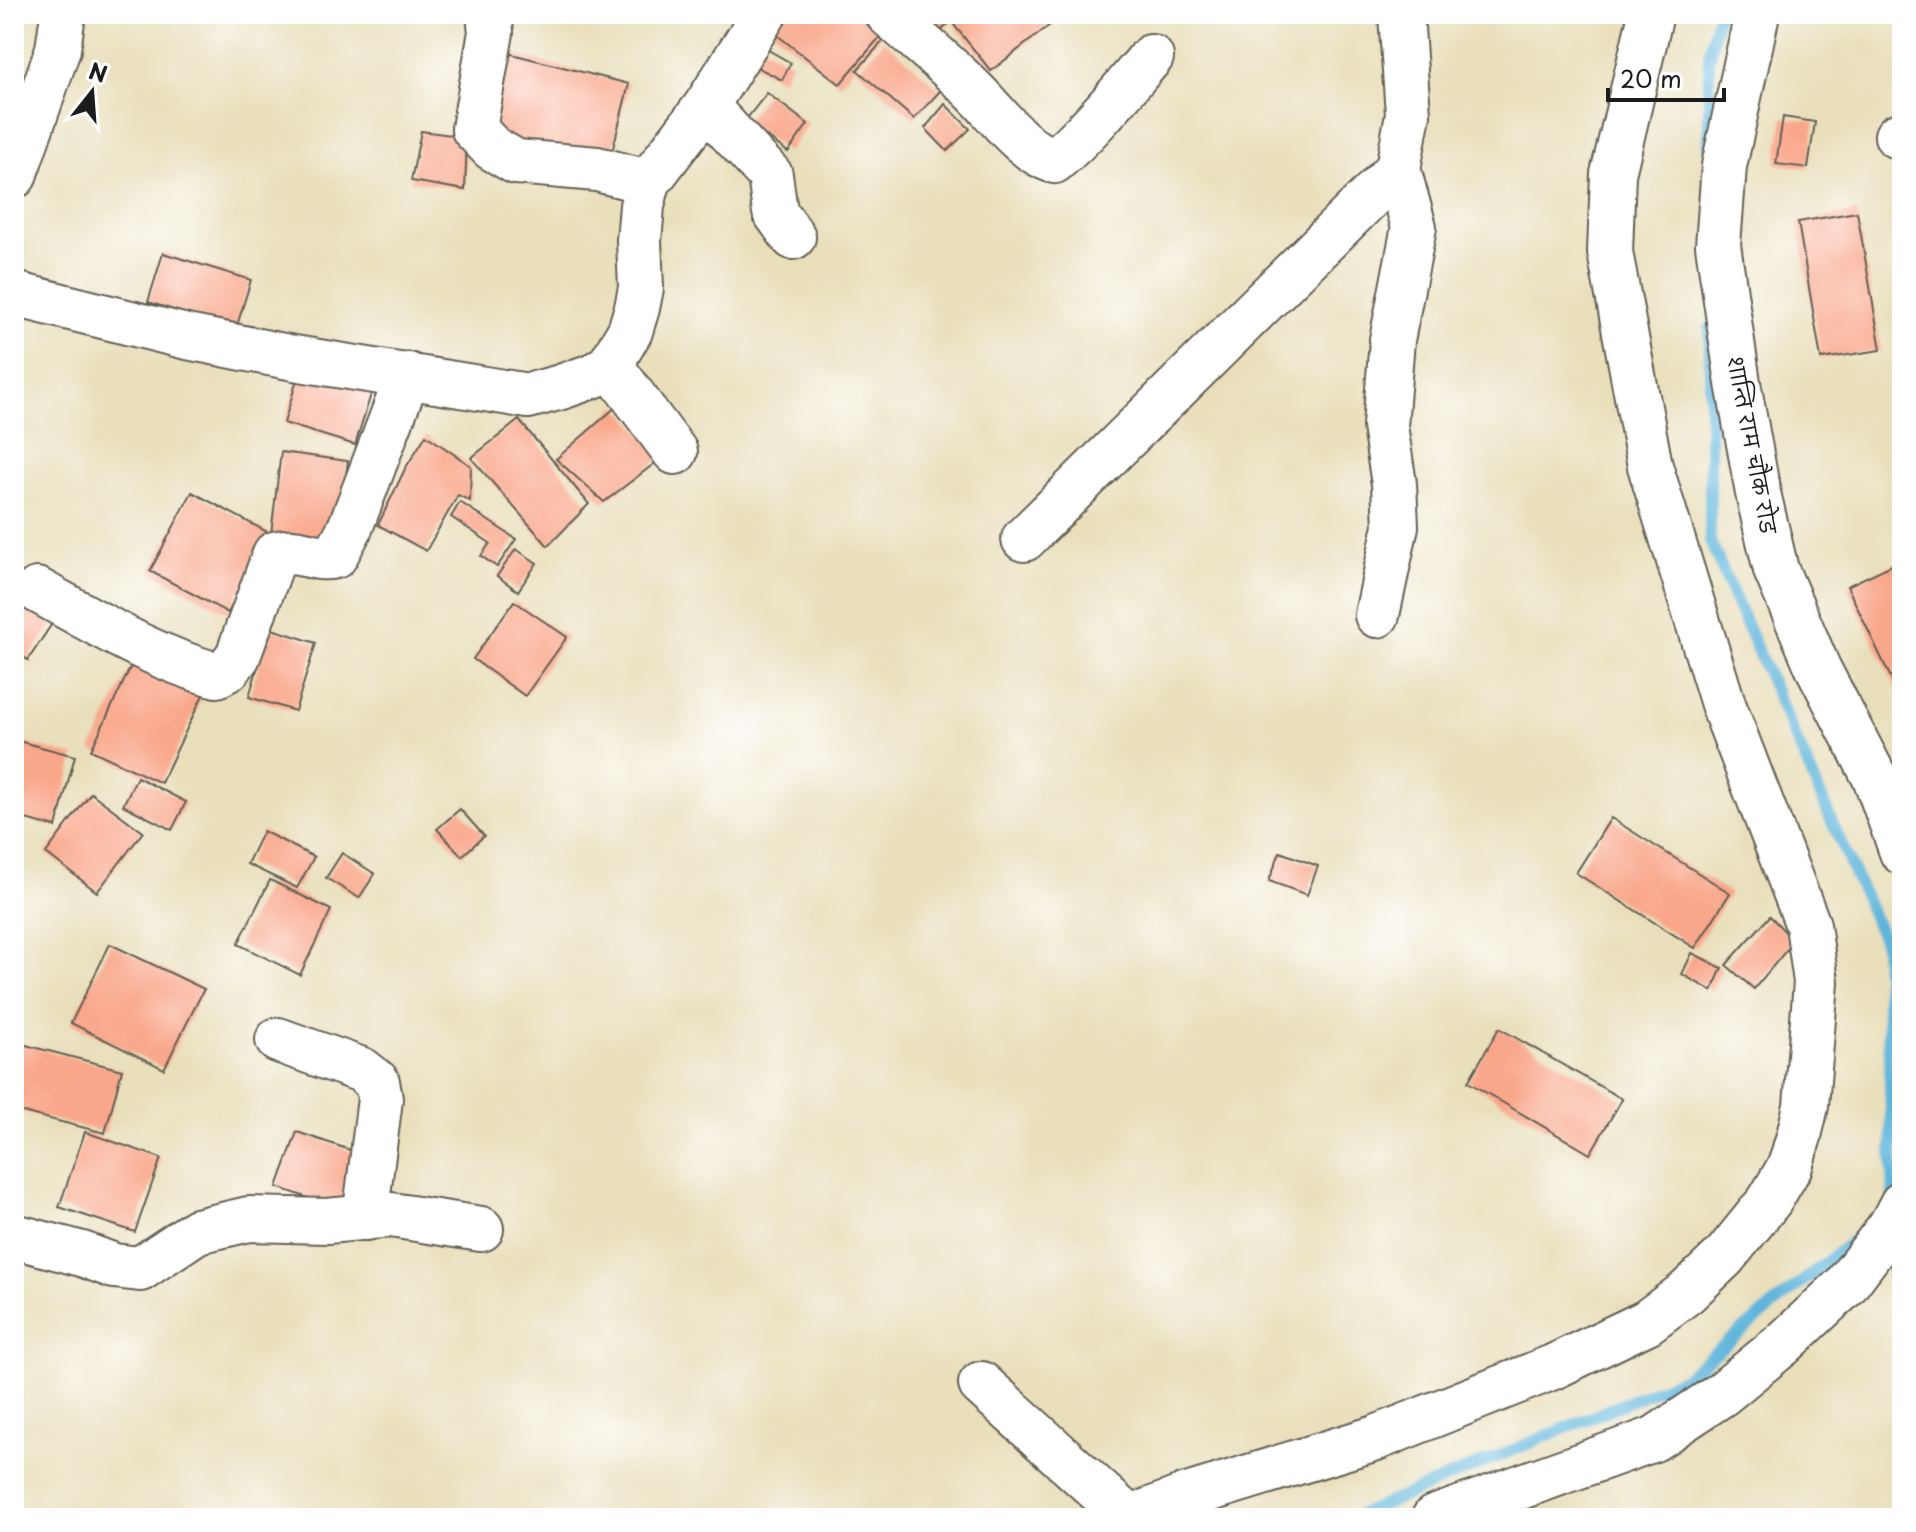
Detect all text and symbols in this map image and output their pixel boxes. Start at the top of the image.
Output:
north arrow [52,52,132,132]
scale bar [1608,52,1724,102]
text: N [85,53,111,90]
text: 20 m [1620,60,1682,96]
street label: शान्ति राम चौक रोड [1720,353,1785,538]

